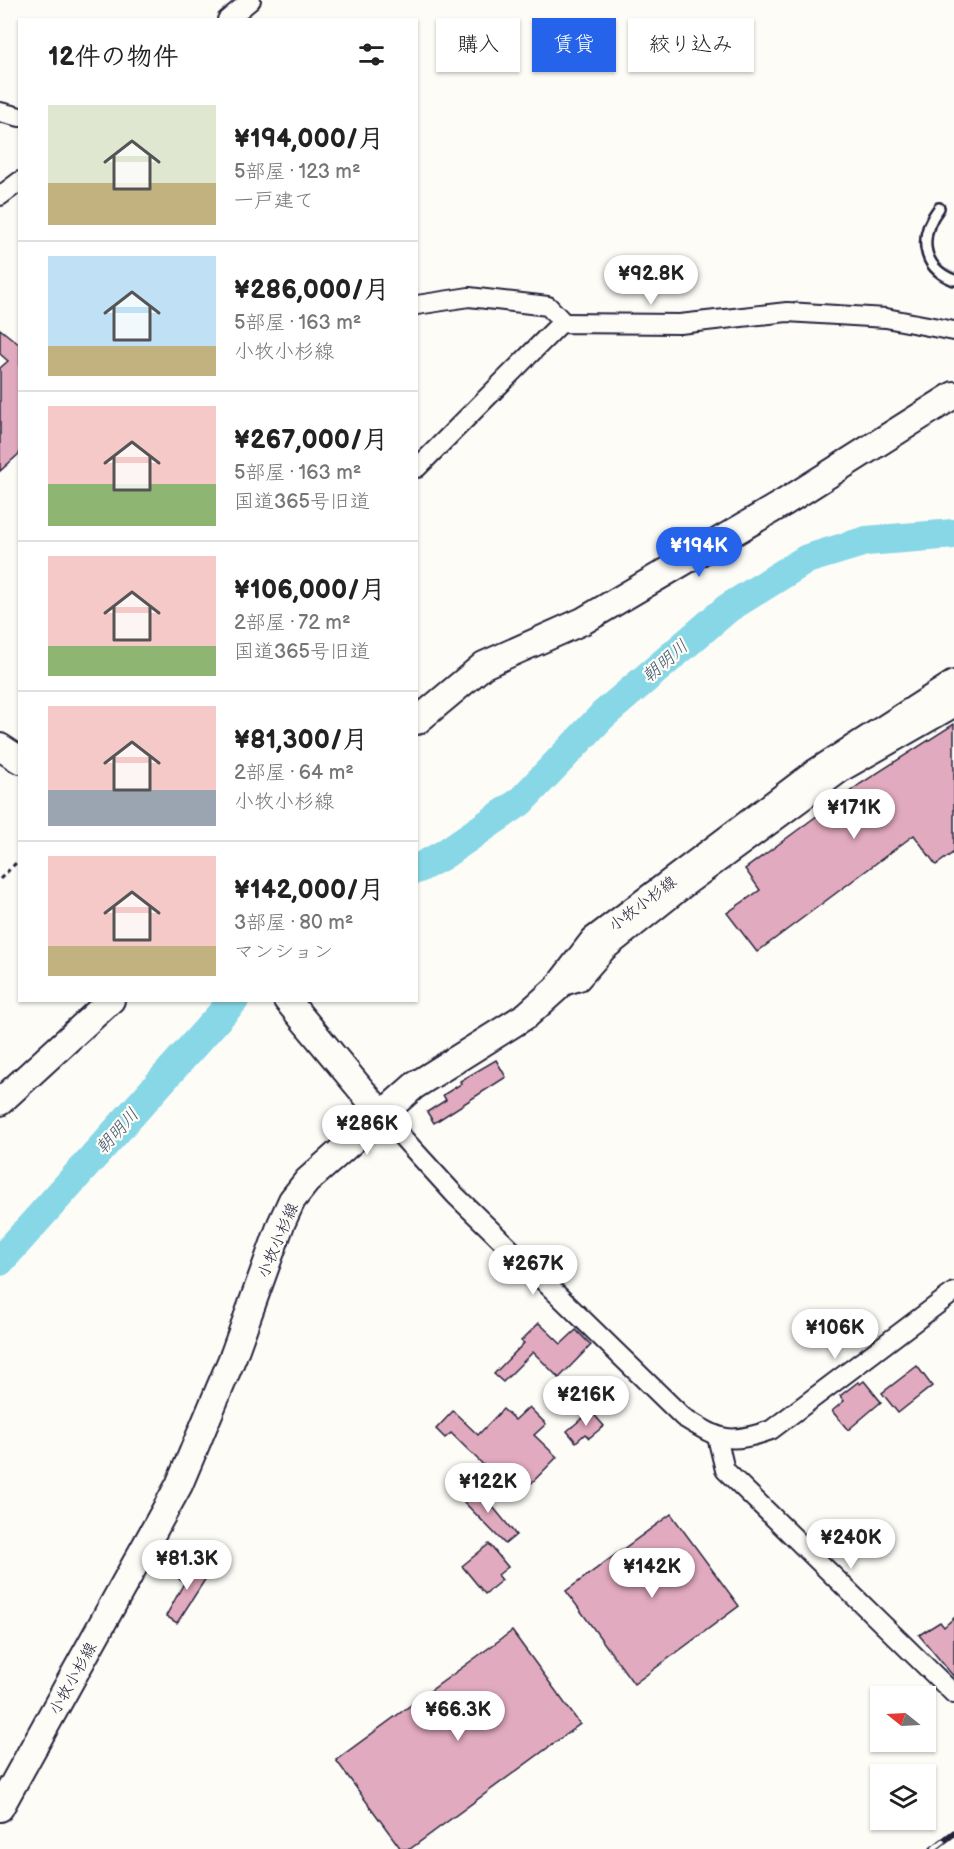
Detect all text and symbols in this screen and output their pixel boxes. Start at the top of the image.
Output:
chip: 購入 [436,18,520,72]
chip: 賃貸 [532,18,616,72]
chip: 絞り込み [628,18,754,72]
icon: filters [355,38,388,71]
text: 12件の物件 [48,42,179,73]
text: ¥194,000/月 [234,124,384,155]
icon: home [96,129,168,201]
text: 5部屋 · 123 m² [234,160,361,184]
text: 一戸建て [234,189,314,213]
pin: ¥92.8K [602,255,700,306]
text: ¥92.8K [618,262,684,286]
text: ¥286,000/月 [234,275,390,306]
icon: home [96,280,168,352]
text: 5部屋 · 163 m² [234,311,361,335]
text: 小牧小杉線 [234,340,334,364]
text: ¥267,000/月 [234,425,388,456]
icon: home [96,430,168,502]
text: 5部屋 · 163 m² [234,461,361,485]
text: 国道365号旧道 [234,490,370,514]
pin: ¥194K [657,527,741,578]
text: ¥194K [670,534,728,558]
text: ¥106,000/月 [234,575,386,606]
icon: home [96,580,168,652]
text: 2部屋 · 72 m² [234,611,351,635]
water label: 朝明川 [638,636,693,687]
text: 国道365号旧道 [234,640,370,664]
text: ¥81,300/月 [234,725,368,756]
icon: home [96,730,168,802]
text: 2部屋 · 64 m² [234,761,354,785]
pin: ¥171K [812,789,896,840]
text: 小牧小杉線 [234,790,334,814]
text: ¥171K [827,796,881,820]
street label: 小牧小杉線 [605,873,681,936]
text: ¥142,000/月 [234,875,385,906]
icon: home [96,880,168,952]
text: 3部屋 · 80 m² [234,911,353,935]
text: マンション [234,940,333,964]
water label: 朝明川 [92,1104,143,1158]
pin: ¥286K [325,1105,409,1156]
text: ¥286K [336,1112,398,1136]
street label: 小牧小杉線 [254,1200,303,1281]
pin: ¥267K [491,1245,575,1296]
text: ¥267K [502,1252,564,1276]
pin: ¥106K [793,1309,877,1360]
text: ¥106K [806,1316,864,1340]
pin: ¥216K [544,1376,628,1427]
text: ¥216K [557,1383,615,1407]
pin: ¥122K [446,1463,530,1514]
text: ¥122K [459,1470,517,1494]
pin: ¥240K [809,1519,893,1570]
text: ¥240K [820,1526,882,1550]
pin: ¥81.3K [138,1540,236,1591]
text: ¥81.3K [156,1547,218,1571]
pin: ¥142K [610,1548,694,1599]
text: ¥142K [623,1555,681,1579]
street label: 小牧小杉線 [46,1639,101,1718]
north arrow [870,1686,936,1752]
map controls [870,1686,936,1830]
pin: ¥66.3K [409,1691,507,1742]
text: ¥66.3K [425,1698,491,1722]
button: layers [870,1764,936,1830]

